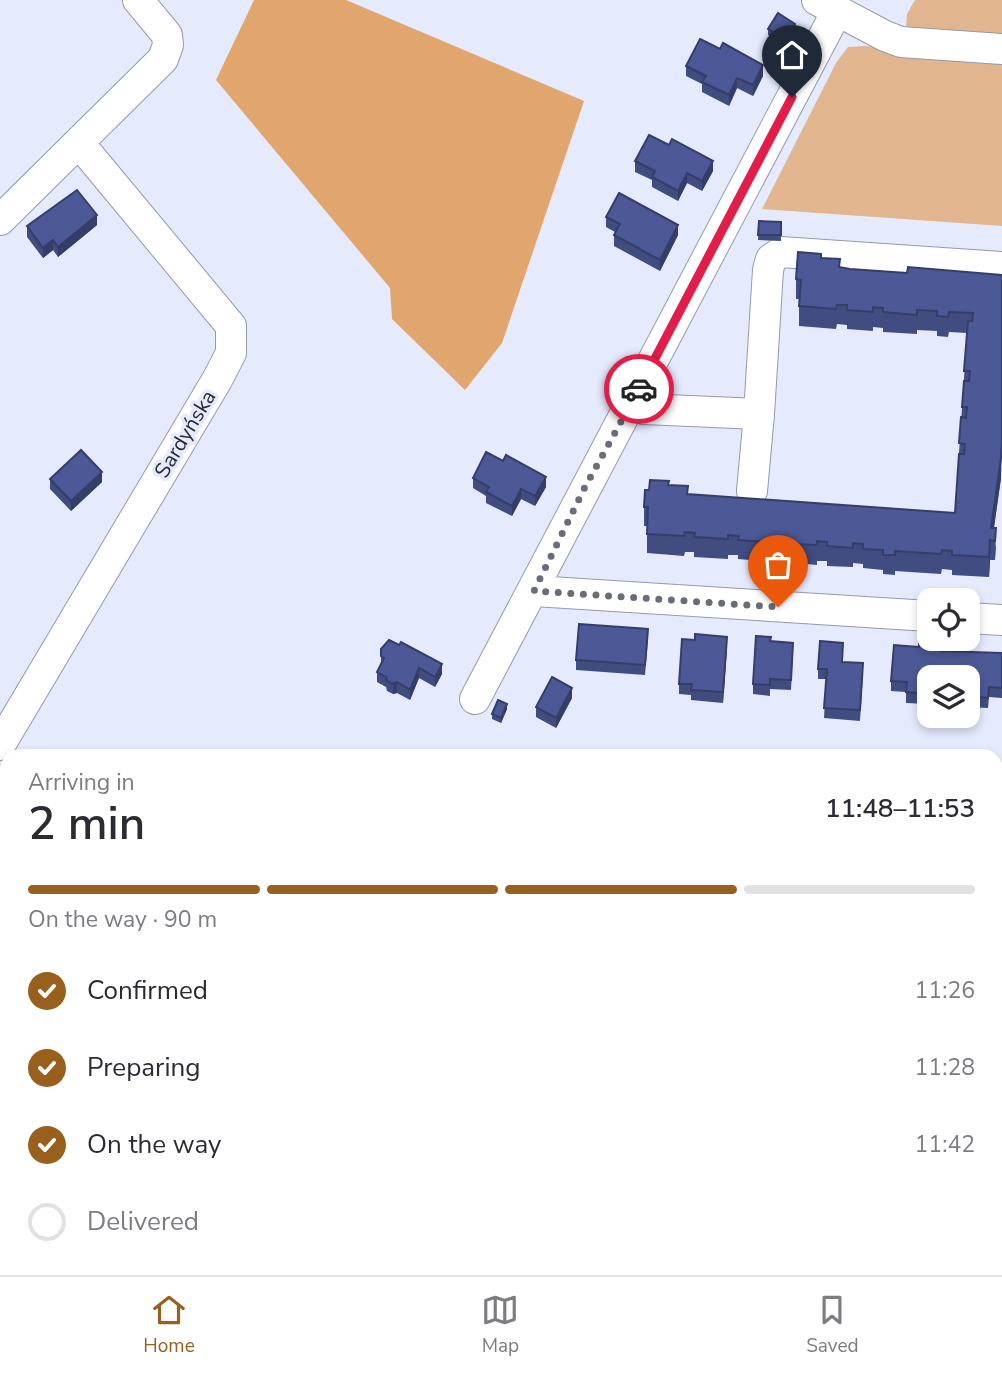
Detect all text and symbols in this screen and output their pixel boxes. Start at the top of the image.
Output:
pin [762,25,822,97]
icon: home [773,36,811,74]
courier [604,354,674,424]
icon: car [620,370,658,408]
street label: Sardyńska [148,385,222,483]
pin [748,535,808,607]
icon: bag [759,546,797,584]
map controls [917,588,980,728]
button: locate [917,588,980,651]
button: layers [917,665,980,728]
text: Arriving in [28,767,135,798]
text: 11:48–11:53 [825,791,975,826]
text: 2 min [28,792,145,855]
text: On the way · 90 m [28,904,217,935]
icon: check [28,972,66,1010]
text: Confirmed [87,973,208,1008]
text: 11:26 [915,975,975,1006]
icon: check [28,1049,66,1087]
text: Preparing [87,1050,200,1085]
text: 11:28 [915,1052,975,1083]
icon: check [28,1126,66,1164]
text: On the way [87,1127,221,1162]
text: 11:42 [915,1129,975,1160]
text: Delivered [87,1204,199,1239]
tab: Home [143,1291,195,1359]
tab: Map [481,1291,519,1359]
tab: Saved [806,1291,859,1359]

